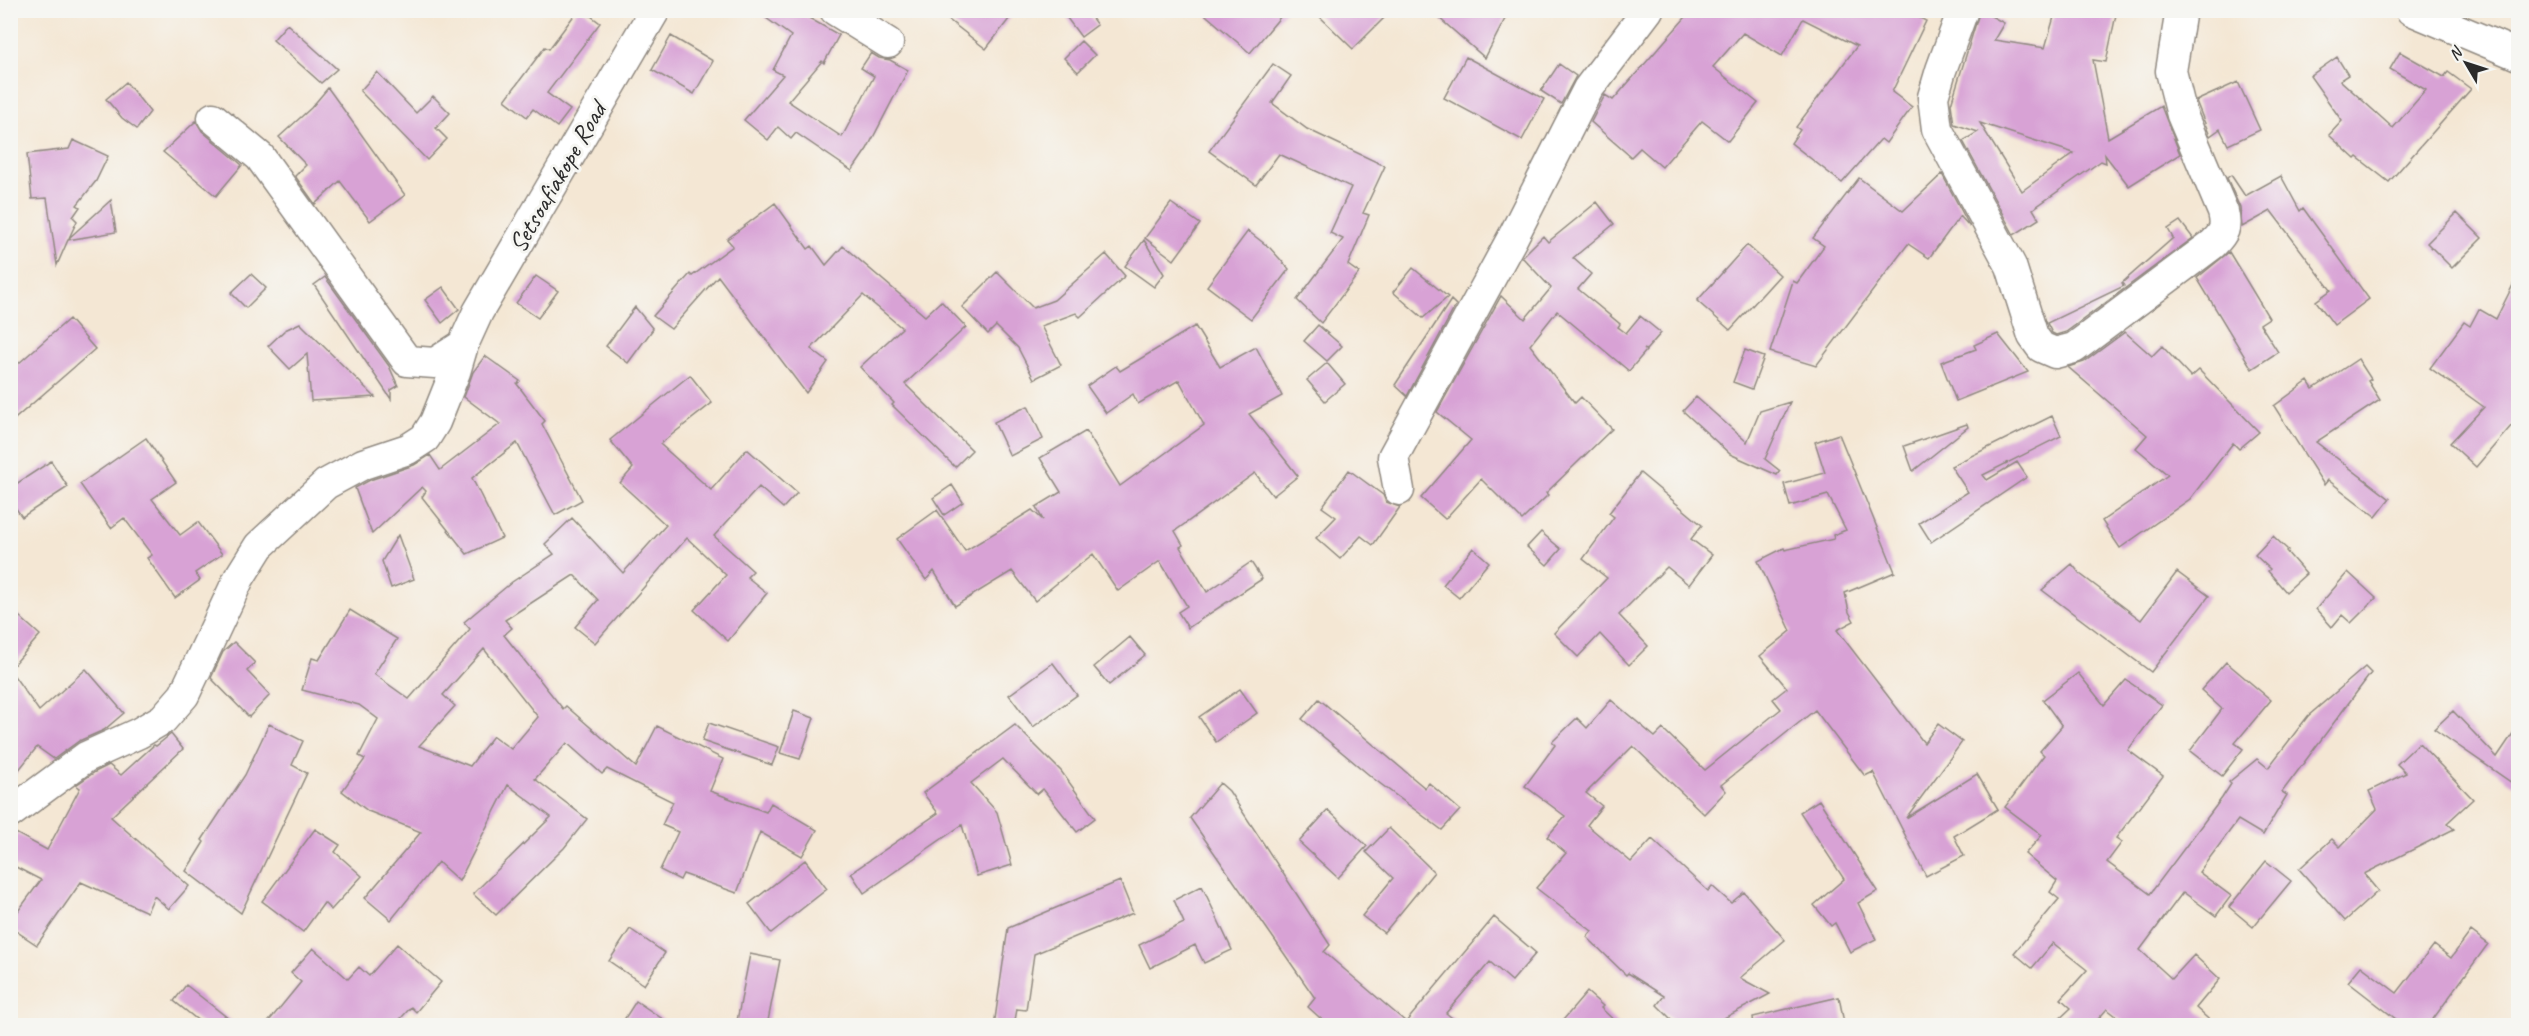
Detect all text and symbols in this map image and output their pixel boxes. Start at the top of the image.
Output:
north arrow [2436,33,2496,93]
text: N [2444,42,2468,64]
street label: Setsoafiakope Road [501,93,616,258]

